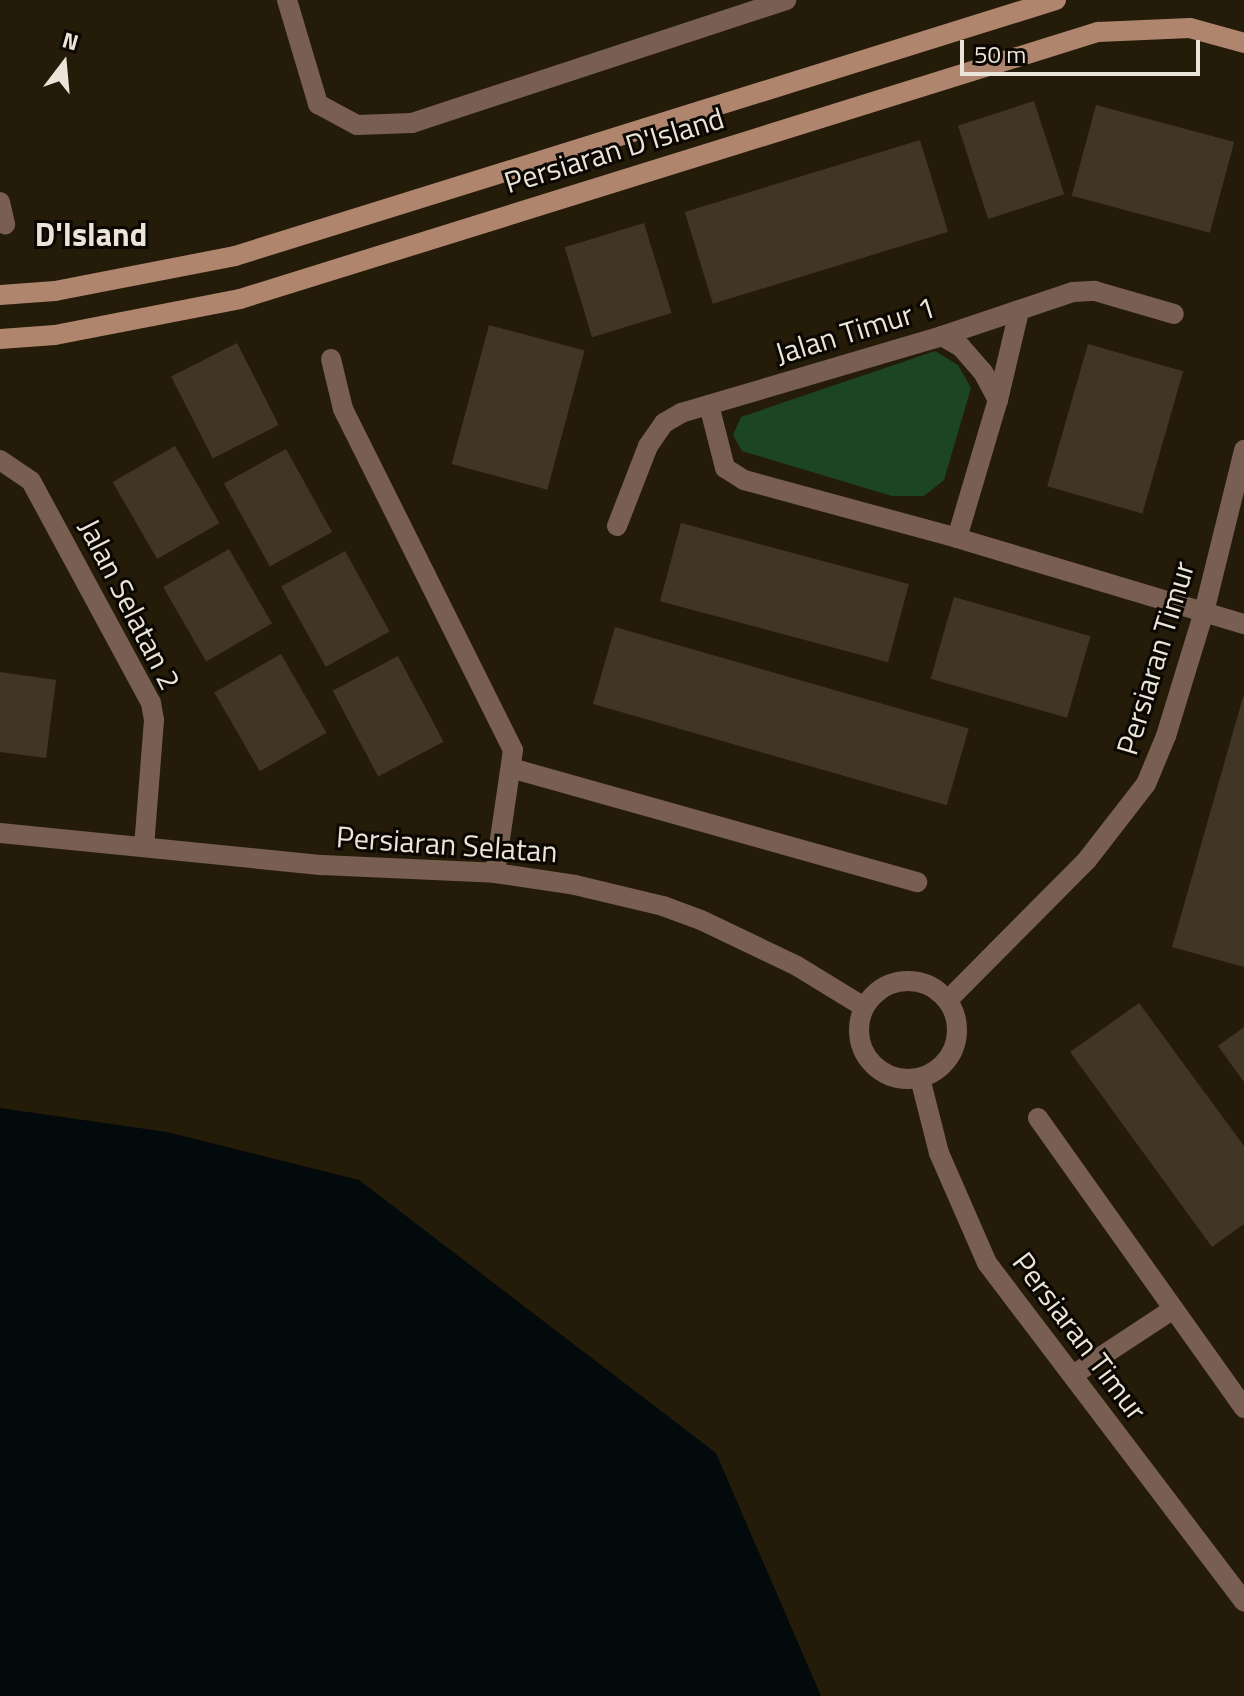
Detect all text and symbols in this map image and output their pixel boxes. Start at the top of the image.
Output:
text: N [59,22,83,59]
north arrow [24,24,104,104]
scale bar [964,24,1204,74]
text: 50 m [974,36,1026,72]
street label: Persiaran D'Island [500,99,728,201]
district label: D'Island [35,215,147,253]
street label: Jalan Timur 1 [771,289,939,371]
street label: Jalan Selatan 2 [72,513,188,695]
street label: Persiaran Timur [1108,557,1202,759]
street label: Persiaran Selatan [335,818,559,870]
street label: Persiaran Timur [1005,1245,1155,1427]

